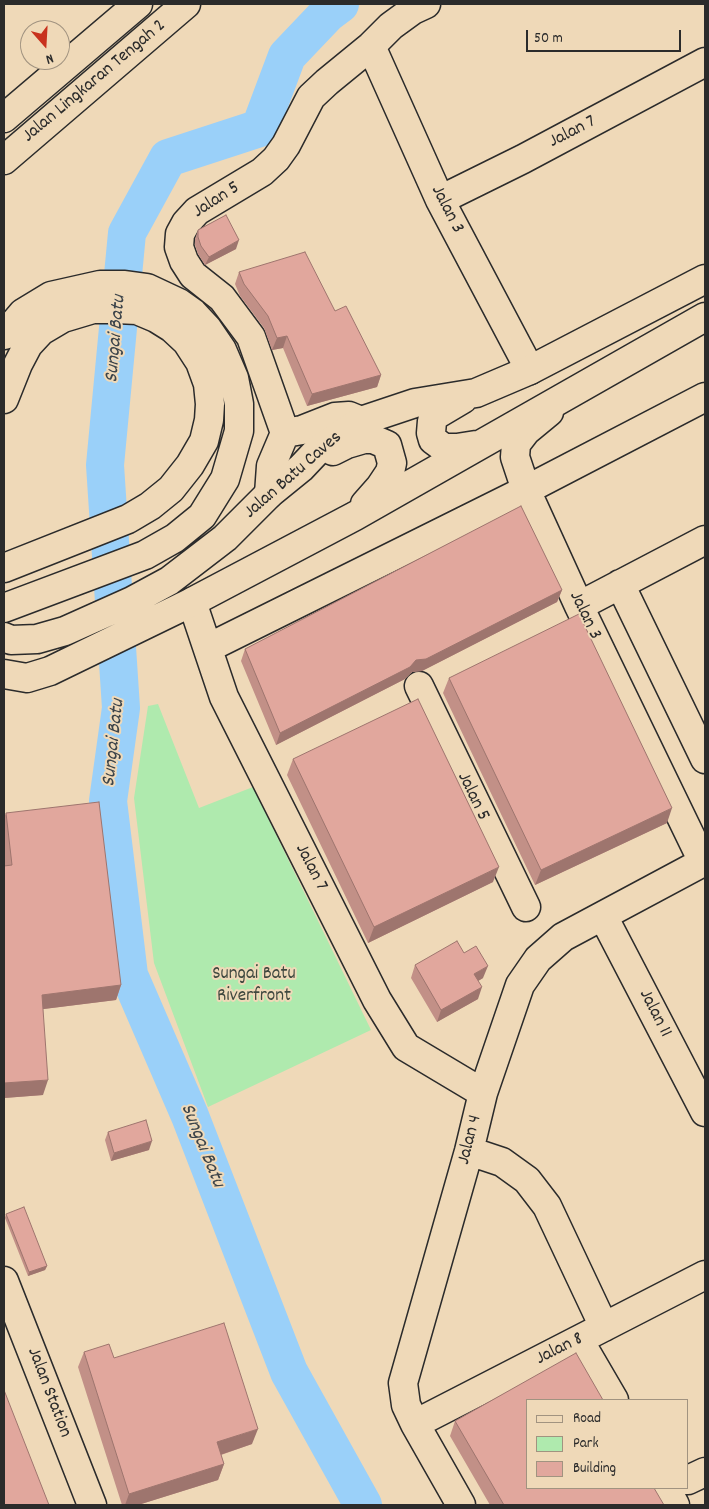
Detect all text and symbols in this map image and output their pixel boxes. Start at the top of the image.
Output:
street label: Jalan Lingkaran Tengah 2 [19,15,171,149]
north arrow [20,20,70,70]
scale bar [529,20,684,52]
text: 50 m [534,28,563,50]
text: N [43,48,56,69]
street label: Jalan 7 [546,112,600,154]
street label: Jalan 5 [189,178,245,224]
street label: Jalan 3 [424,182,468,238]
water label: Sungai Batu [101,294,133,384]
street label: Jalan Batu Caves [240,427,348,525]
street label: Jalan 3 [563,588,605,644]
water label: Sungai Batu [98,698,132,788]
street label: Jalan 5 [451,769,493,825]
street label: Jalan 7 [289,841,331,895]
park label: Sungai Batu Riverfront [212,964,296,1008]
street label: Jalan 11 [632,986,676,1042]
water label: Sungai Batu [173,1101,229,1191]
street label: Jalan 4 [454,1113,488,1167]
street label: Jalan 8 [533,1328,587,1372]
street label: Jalan Station [20,1345,76,1441]
legend [526,1399,689,1489]
text: Road [573,1408,601,1430]
text: Park [573,1433,599,1455]
text: Building [573,1458,616,1480]

